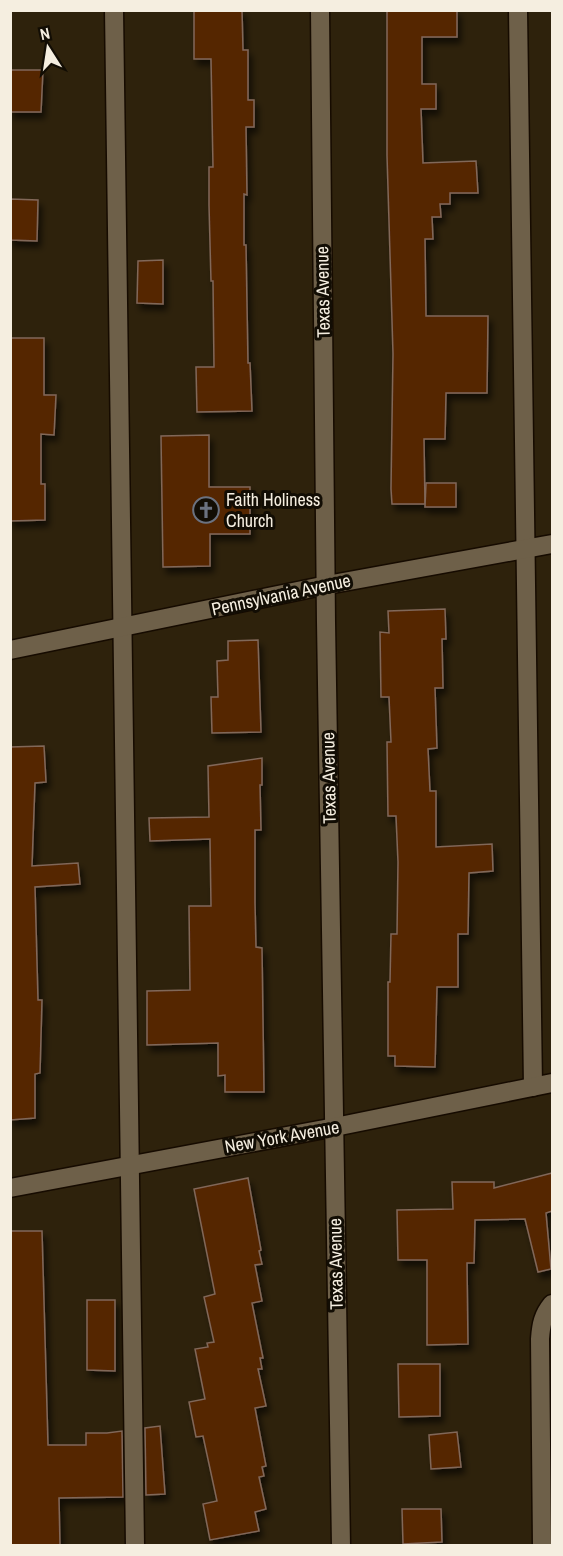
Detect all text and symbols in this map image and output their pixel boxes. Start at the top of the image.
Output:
north arrow [18,18,78,78]
text: N [38,22,52,45]
street label: Texas Avenue [309,246,336,338]
place label: Faith Holiness Church [226,487,320,533]
church icon: Faith Holiness Church [191,495,221,525]
street label: Pennsylvania Avenue [209,568,353,621]
street label: Texas Avenue [315,732,342,824]
street label: New York Avenue [223,1114,341,1159]
street label: Texas Avenue [322,1218,349,1310]

